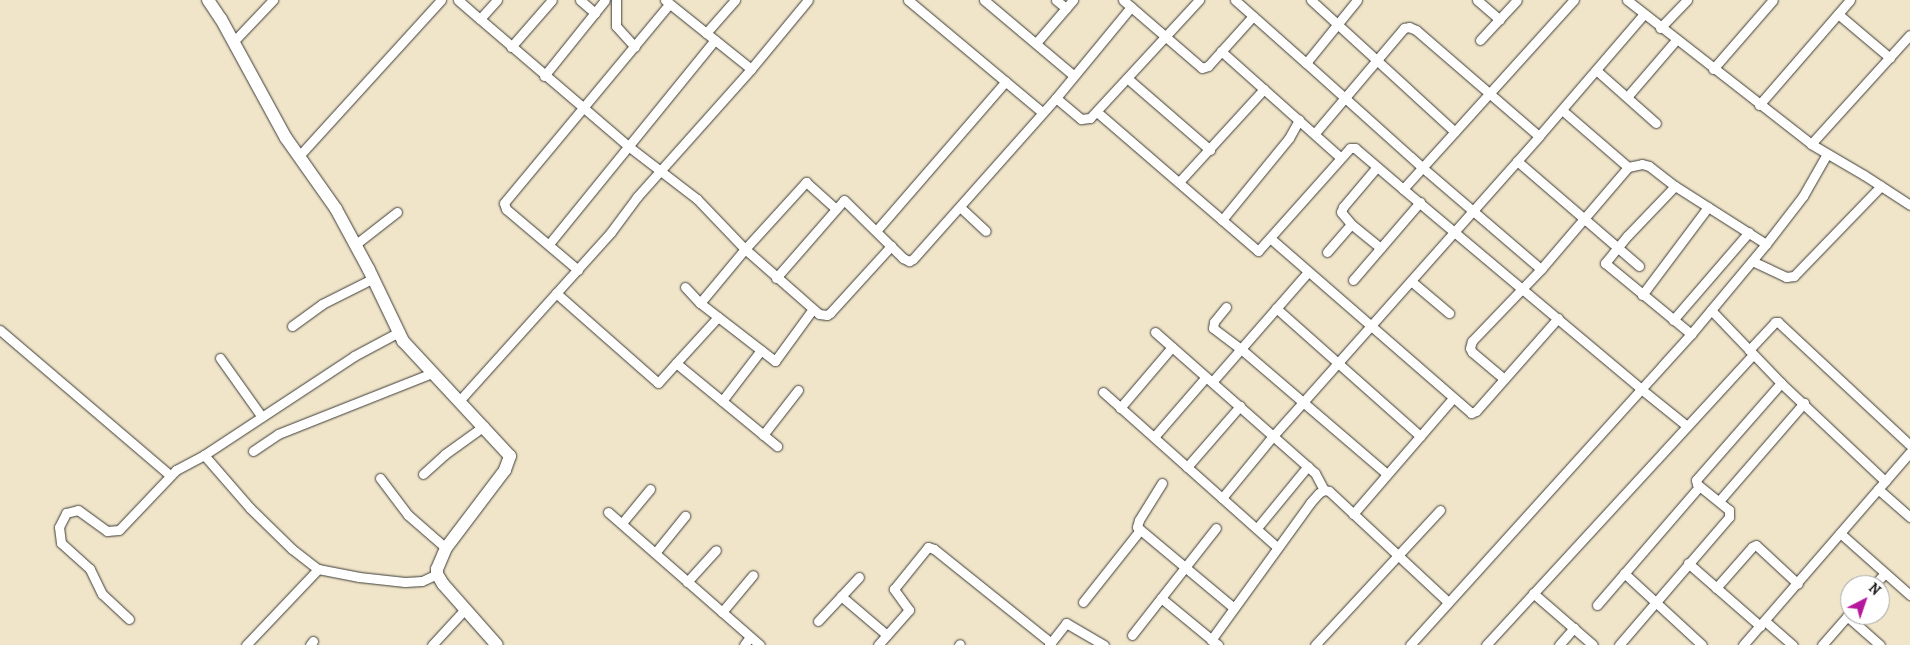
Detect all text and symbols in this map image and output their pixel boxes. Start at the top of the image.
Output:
north arrow [1840,575,1890,625]
text: N [1864,579,1885,600]

